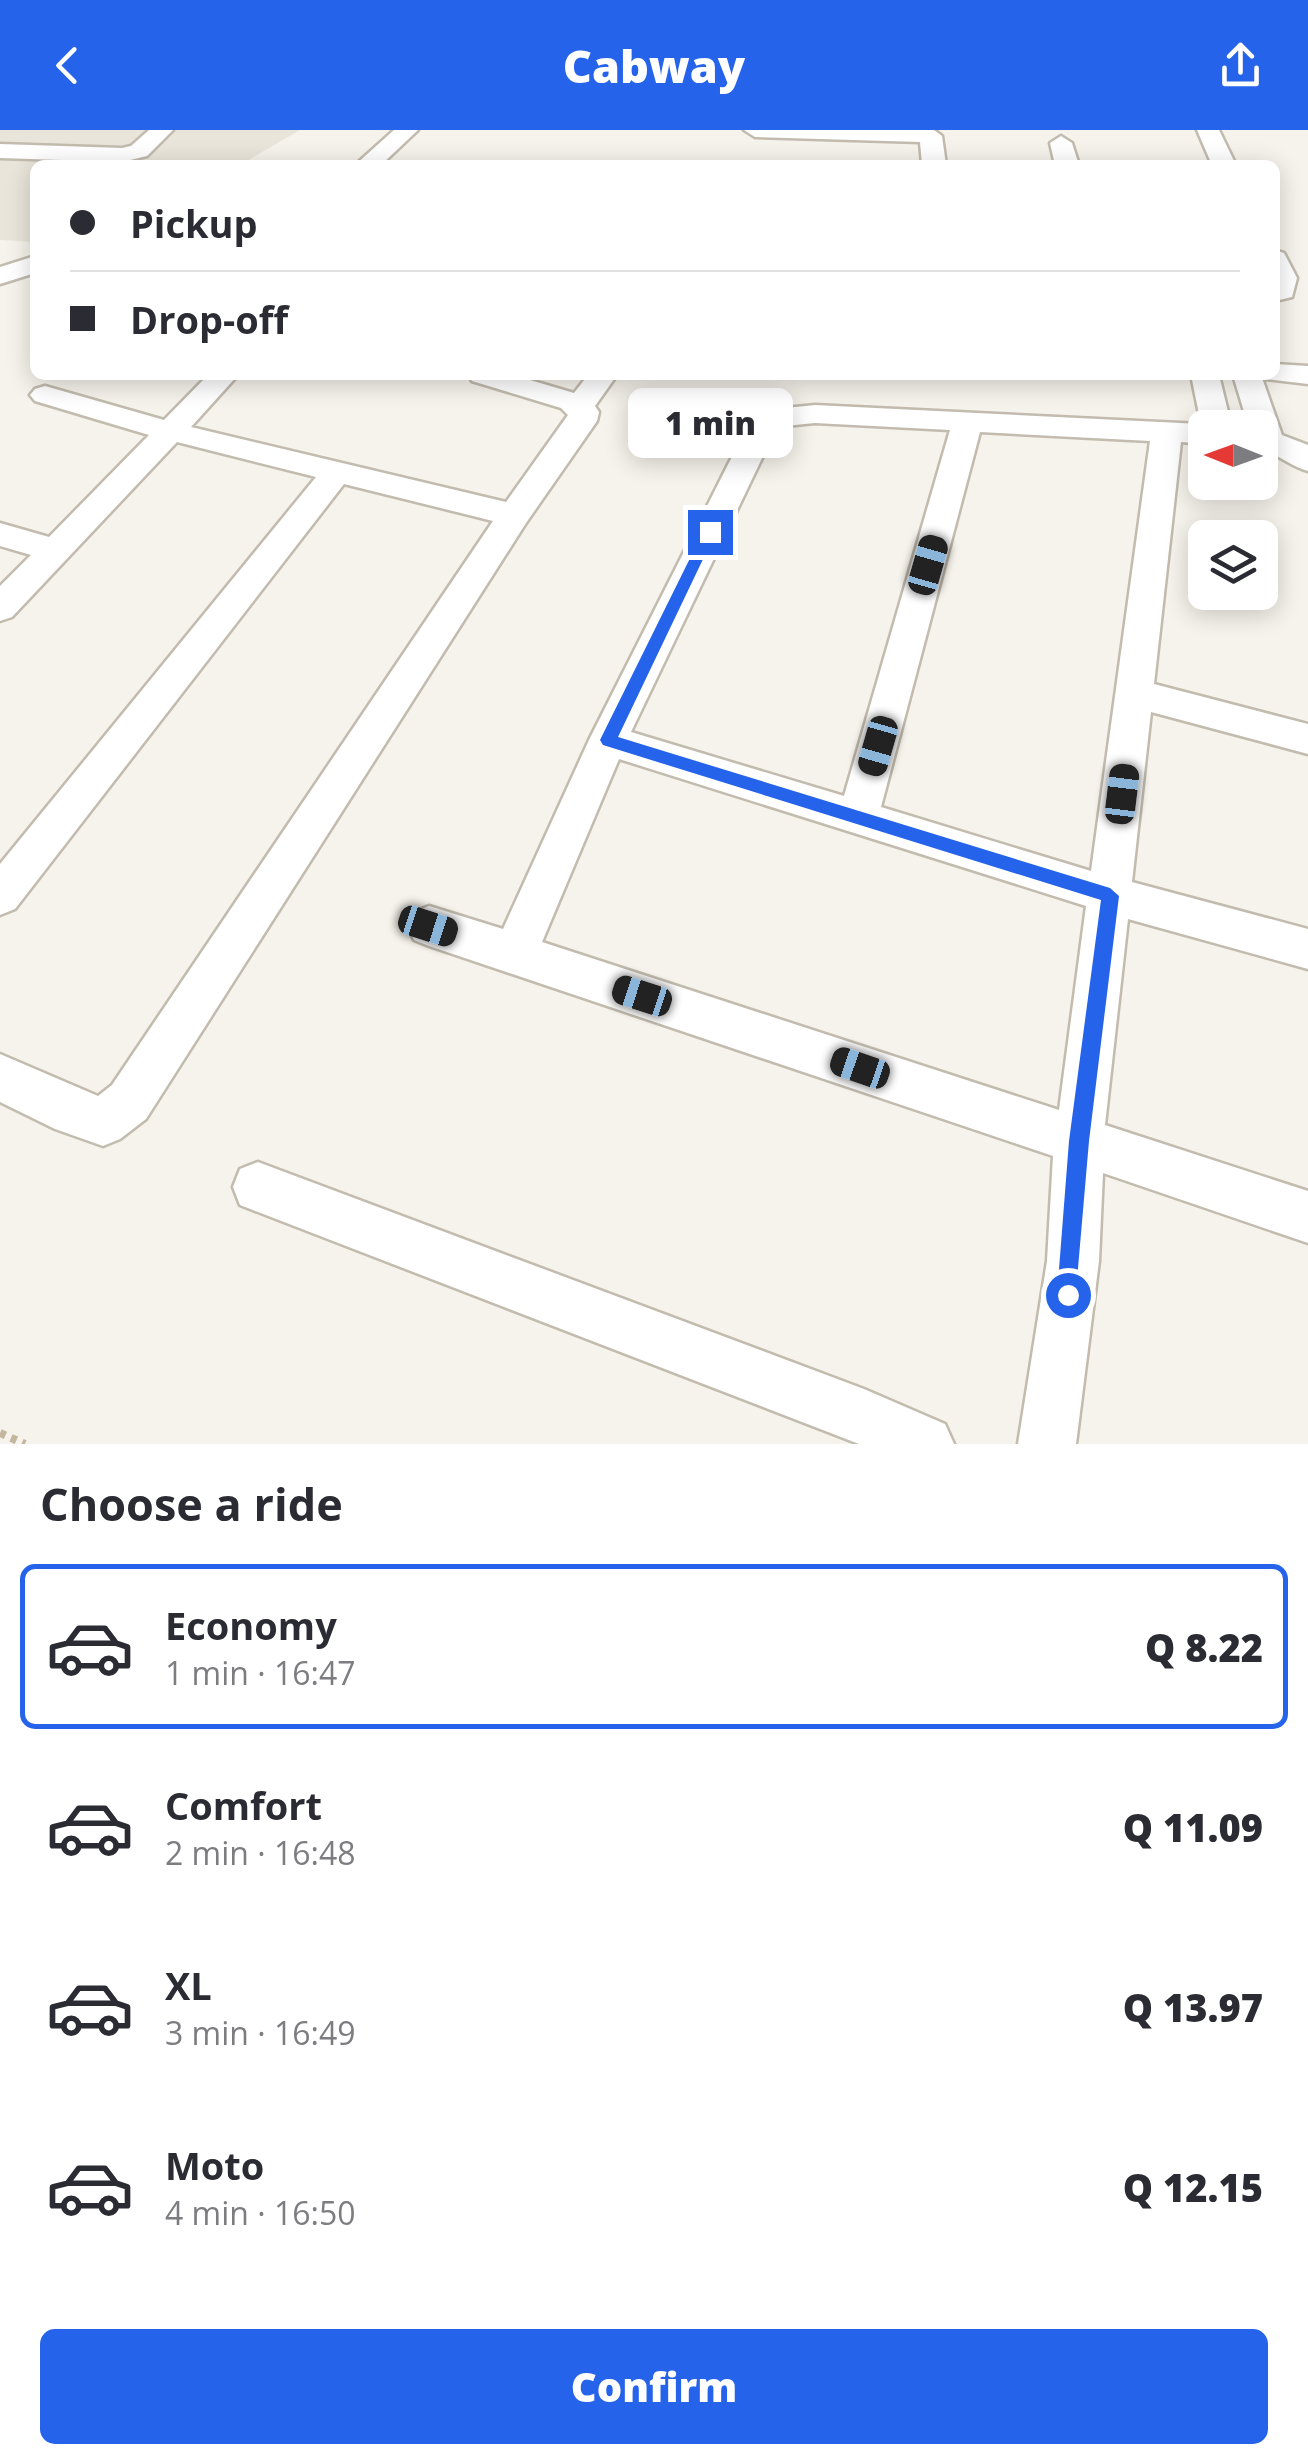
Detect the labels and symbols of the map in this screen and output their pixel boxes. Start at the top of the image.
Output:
callout: 1 min [628,387,792,457]
north arrow [1188,410,1278,500]
route end [688,510,733,555]
car [905,532,951,598]
car [855,713,901,779]
car [1103,762,1141,826]
car [395,902,461,950]
car [609,972,675,1020]
car [827,1044,893,1092]
route start [1046,1273,1091,1318]

